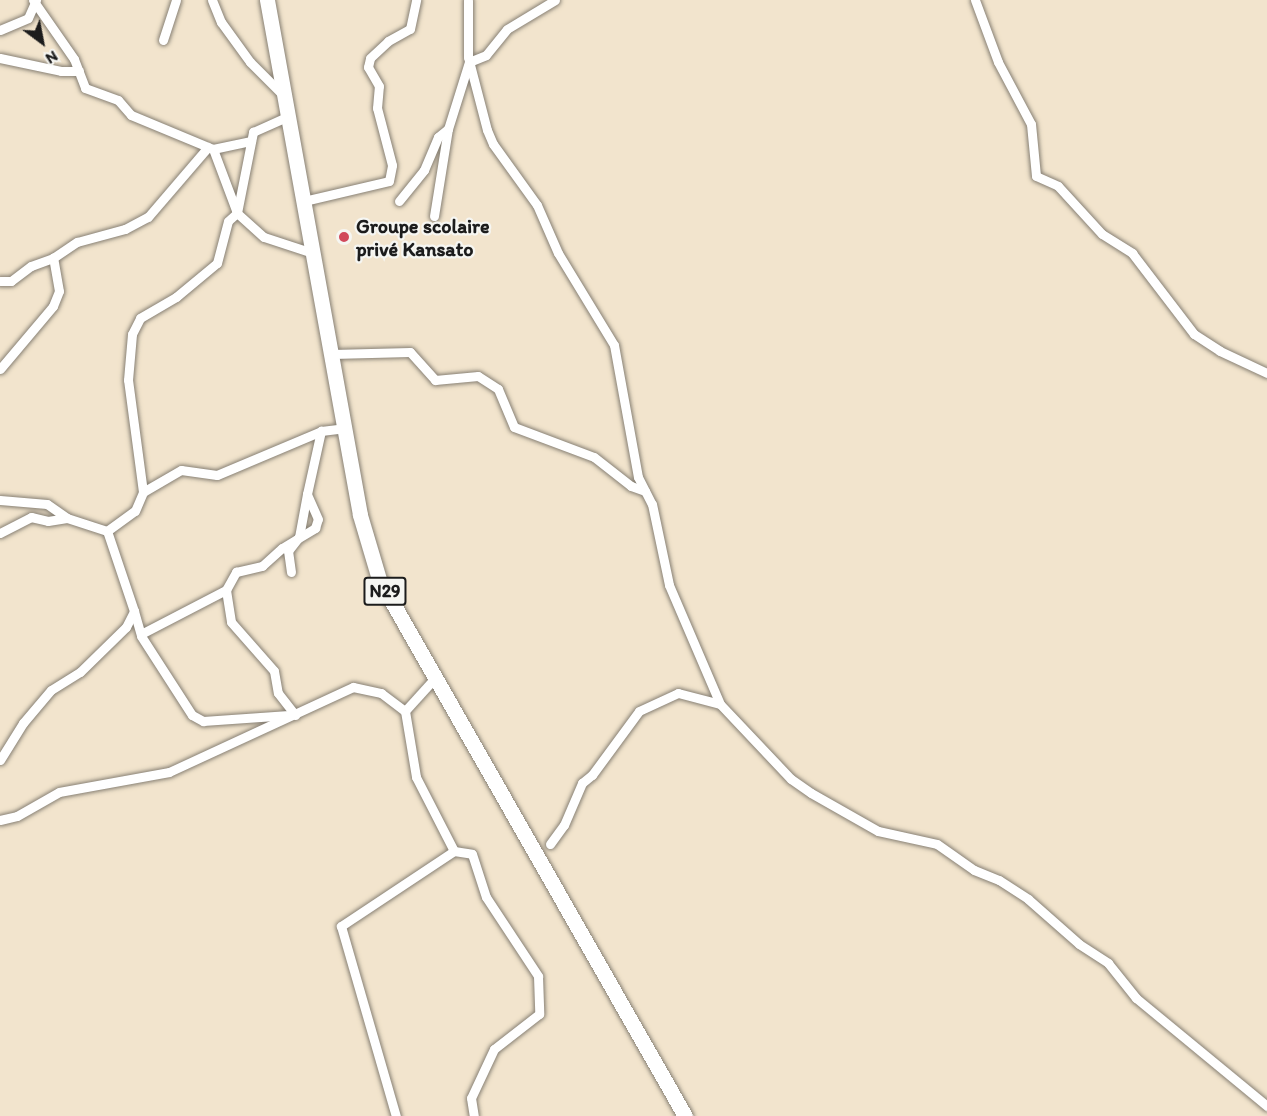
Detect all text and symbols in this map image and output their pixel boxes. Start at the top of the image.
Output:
north arrow [12,12,72,72]
text: N [42,47,61,69]
place label: Groupe scolaire privé Kansato [356,214,489,261]
marker: Groupe scolaire privé Kansato [337,230,351,244]
road number: N29 [362,576,408,606]

